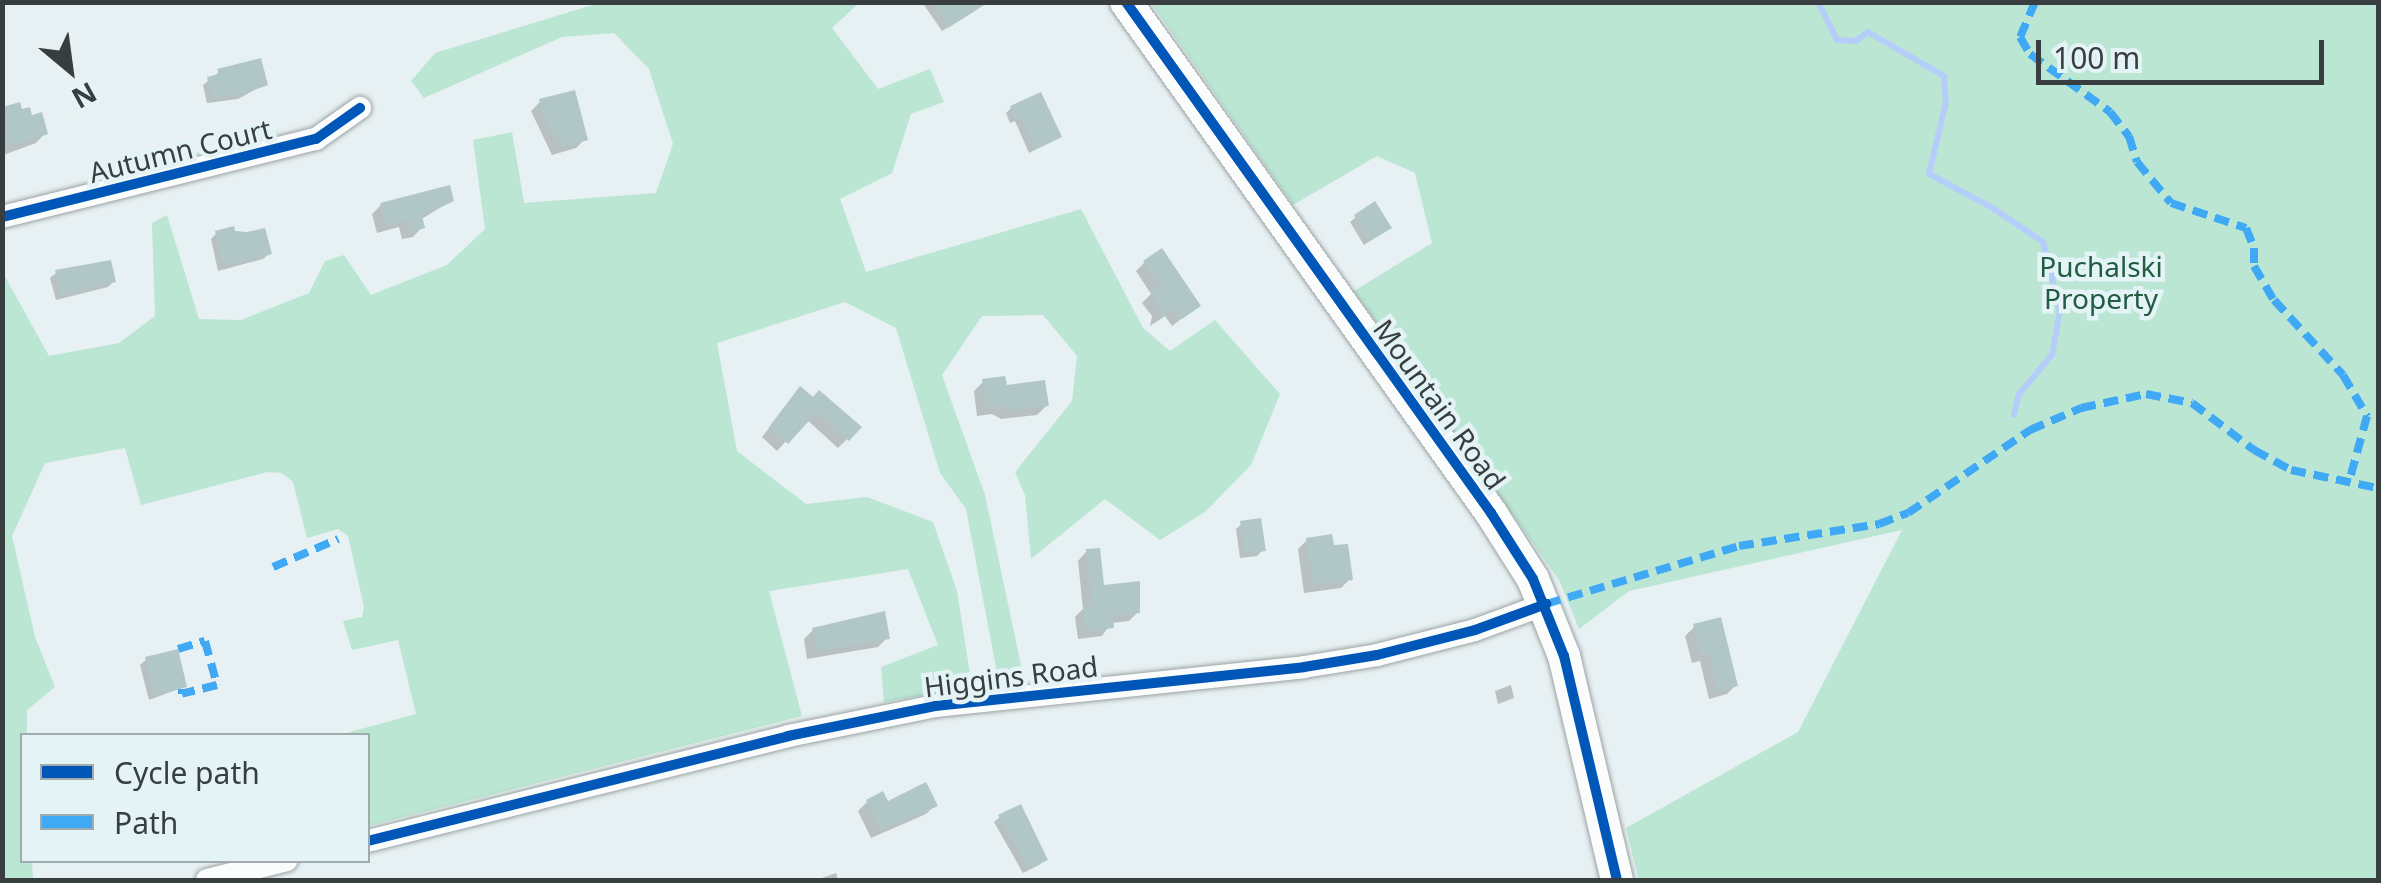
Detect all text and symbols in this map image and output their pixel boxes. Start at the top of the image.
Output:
north arrow [20,20,120,120]
scale bar [2041,20,2328,82]
text: 100 m [2053,37,2140,78]
text: N [65,74,104,118]
street label: Autumn Court [85,111,275,189]
park label: Puchalski Property [2039,249,2163,315]
street label: Mountain Road [1367,312,1513,496]
street label: Higgins Road [922,649,1100,703]
legend [20,733,370,863]
text: Cycle path [114,752,260,793]
text: Path [114,802,178,843]

